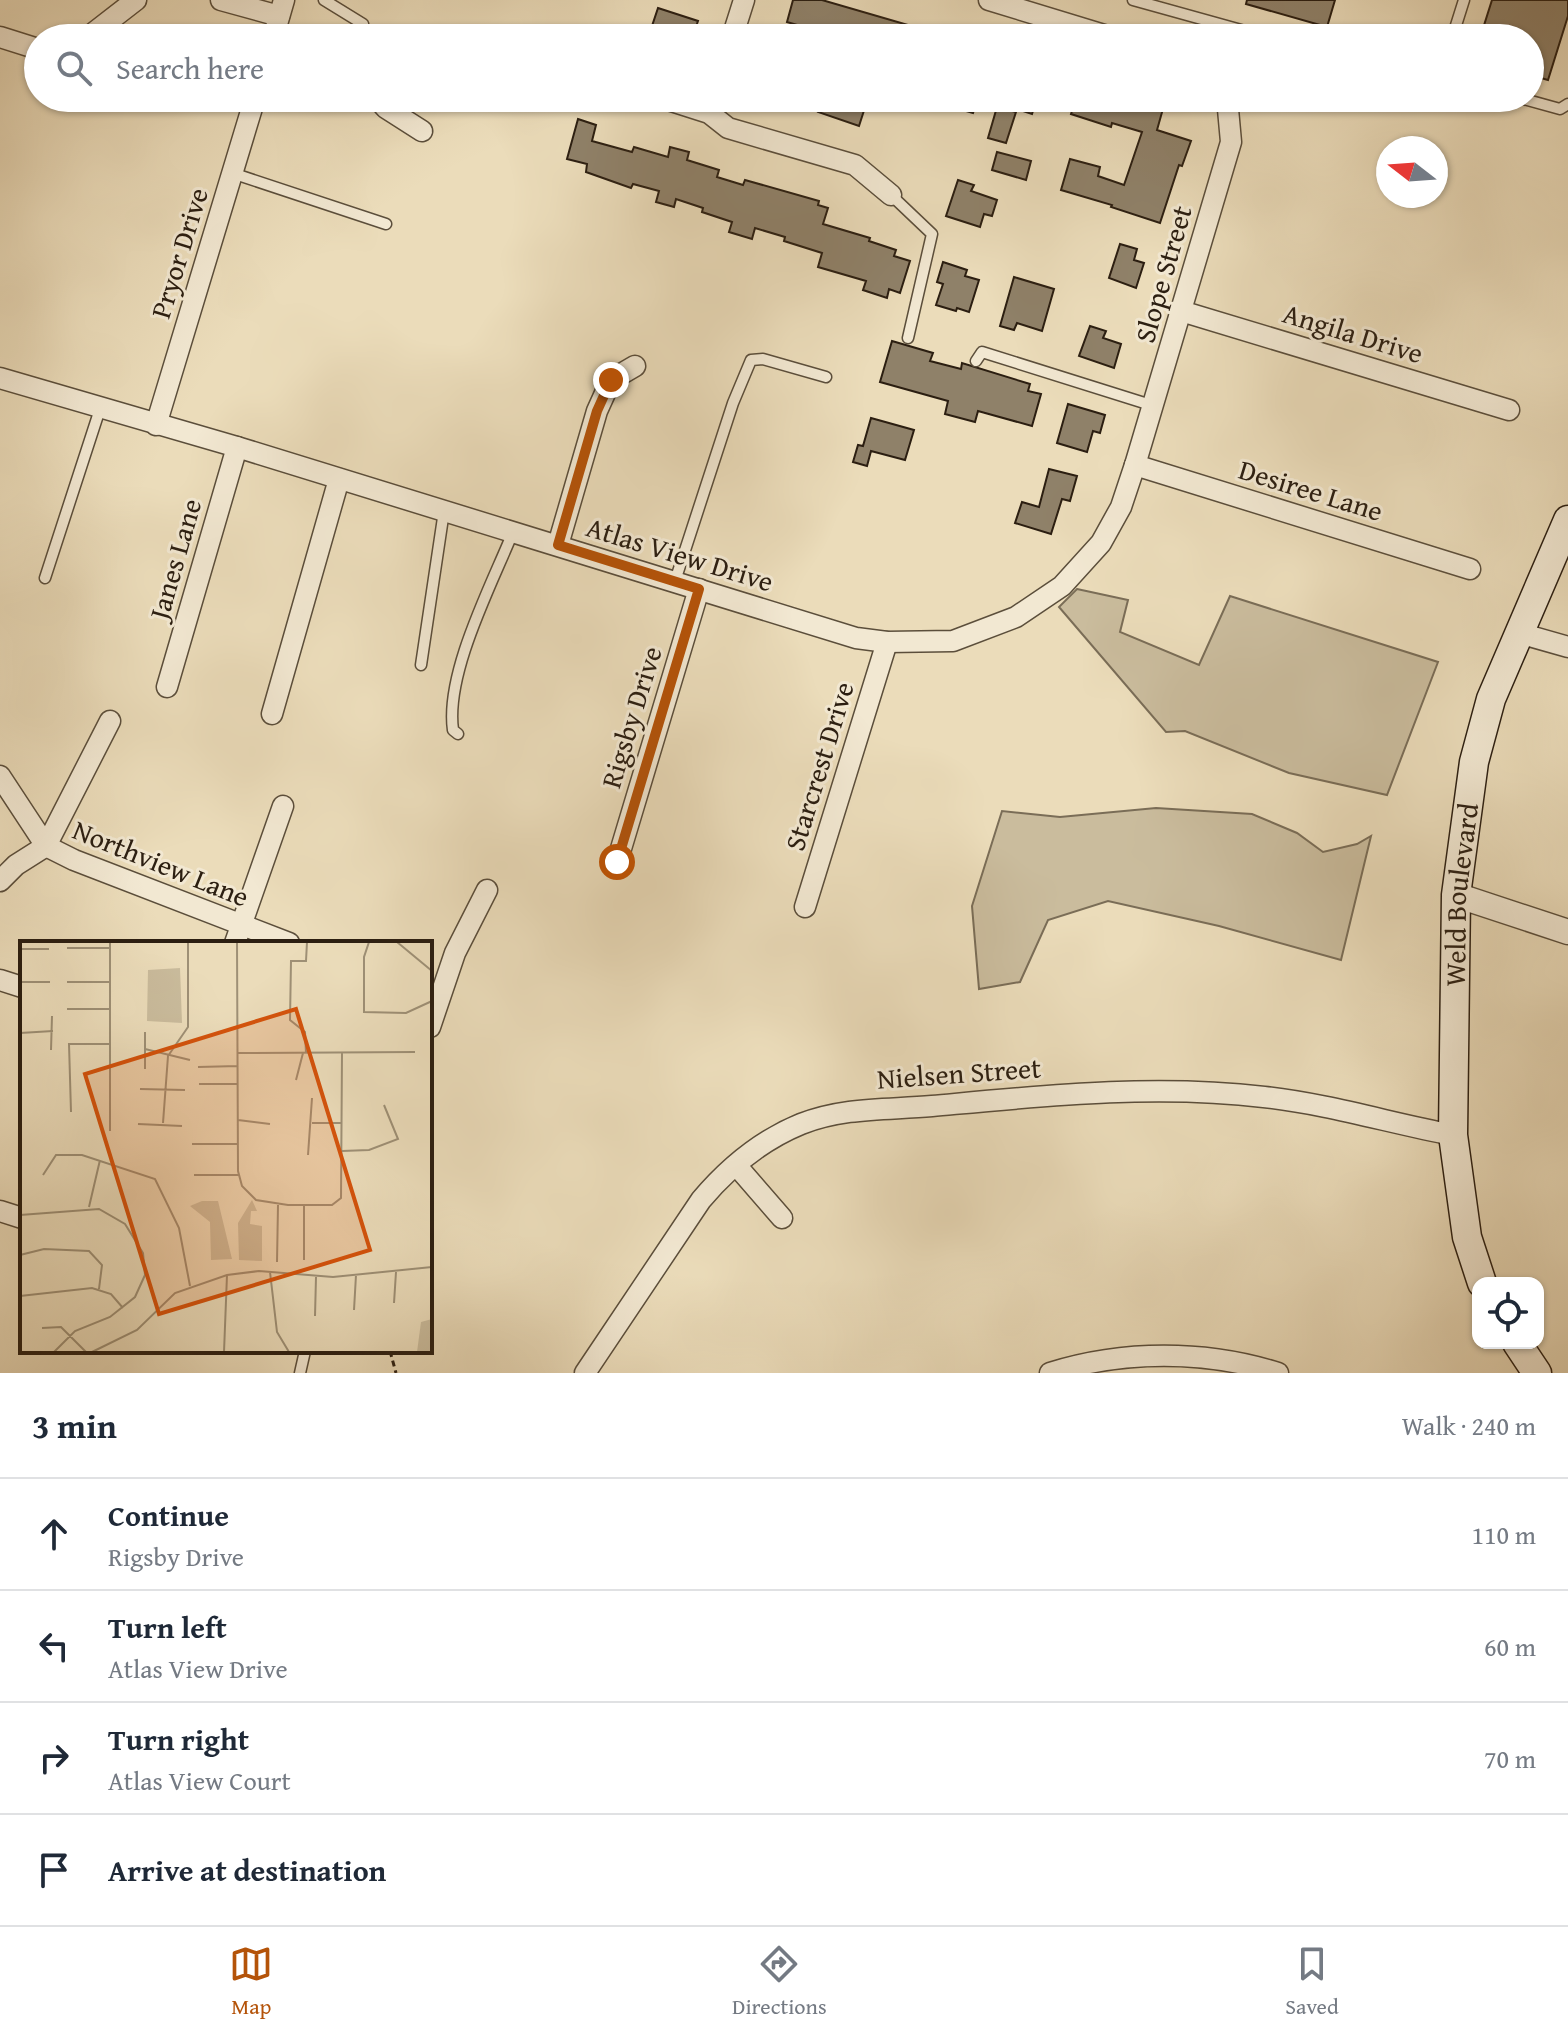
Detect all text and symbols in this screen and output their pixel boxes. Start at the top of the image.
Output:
search box [24,24,1544,112]
icon: search [52,46,96,90]
text: Search here [116,46,264,90]
north arrow [1376,136,1448,208]
street label: Pryor Drive [139,182,218,323]
street label: Slope Street [1123,200,1202,347]
street label: Angila Drive [1278,292,1428,373]
route end [593,362,629,398]
street label: Desiree Lane [1234,448,1388,531]
street label: Janes Lane [137,494,211,627]
street label: Atlas View Drive [582,506,779,601]
street label: Rigsby Drive [590,641,672,793]
street label: Starcrest Drive [773,676,864,855]
street label: Weld Boulevard [1434,800,1488,987]
street label: Northview Lane [67,809,255,916]
route start [599,844,635,880]
inset map [20,941,432,1353]
street label: Nielsen Street [876,1046,1042,1099]
map controls [1472,1277,1544,1349]
button: locate [1472,1277,1544,1349]
text: 3 min [32,1401,117,1450]
text: Walk · 240 m [1402,1406,1536,1445]
text: Continue [108,1493,229,1537]
icon: ahead [32,1512,76,1556]
text: 110 m [1471,1515,1536,1554]
text: Rigsby Drive [108,1537,244,1576]
text: Turn left [108,1605,227,1649]
icon: left [32,1624,76,1668]
text: 60 m [1484,1627,1536,1666]
text: Atlas View Drive [108,1649,288,1688]
text: Turn right [108,1717,249,1761]
icon: right [32,1736,76,1780]
text: 70 m [1484,1739,1536,1778]
text: Atlas View Court [108,1761,291,1800]
icon: arrive [32,1848,76,1892]
text: Arrive at destination [108,1848,386,1892]
tab: Map [229,1942,273,2022]
tab: Directions [732,1942,827,2022]
tab: Saved [1285,1942,1339,2022]

